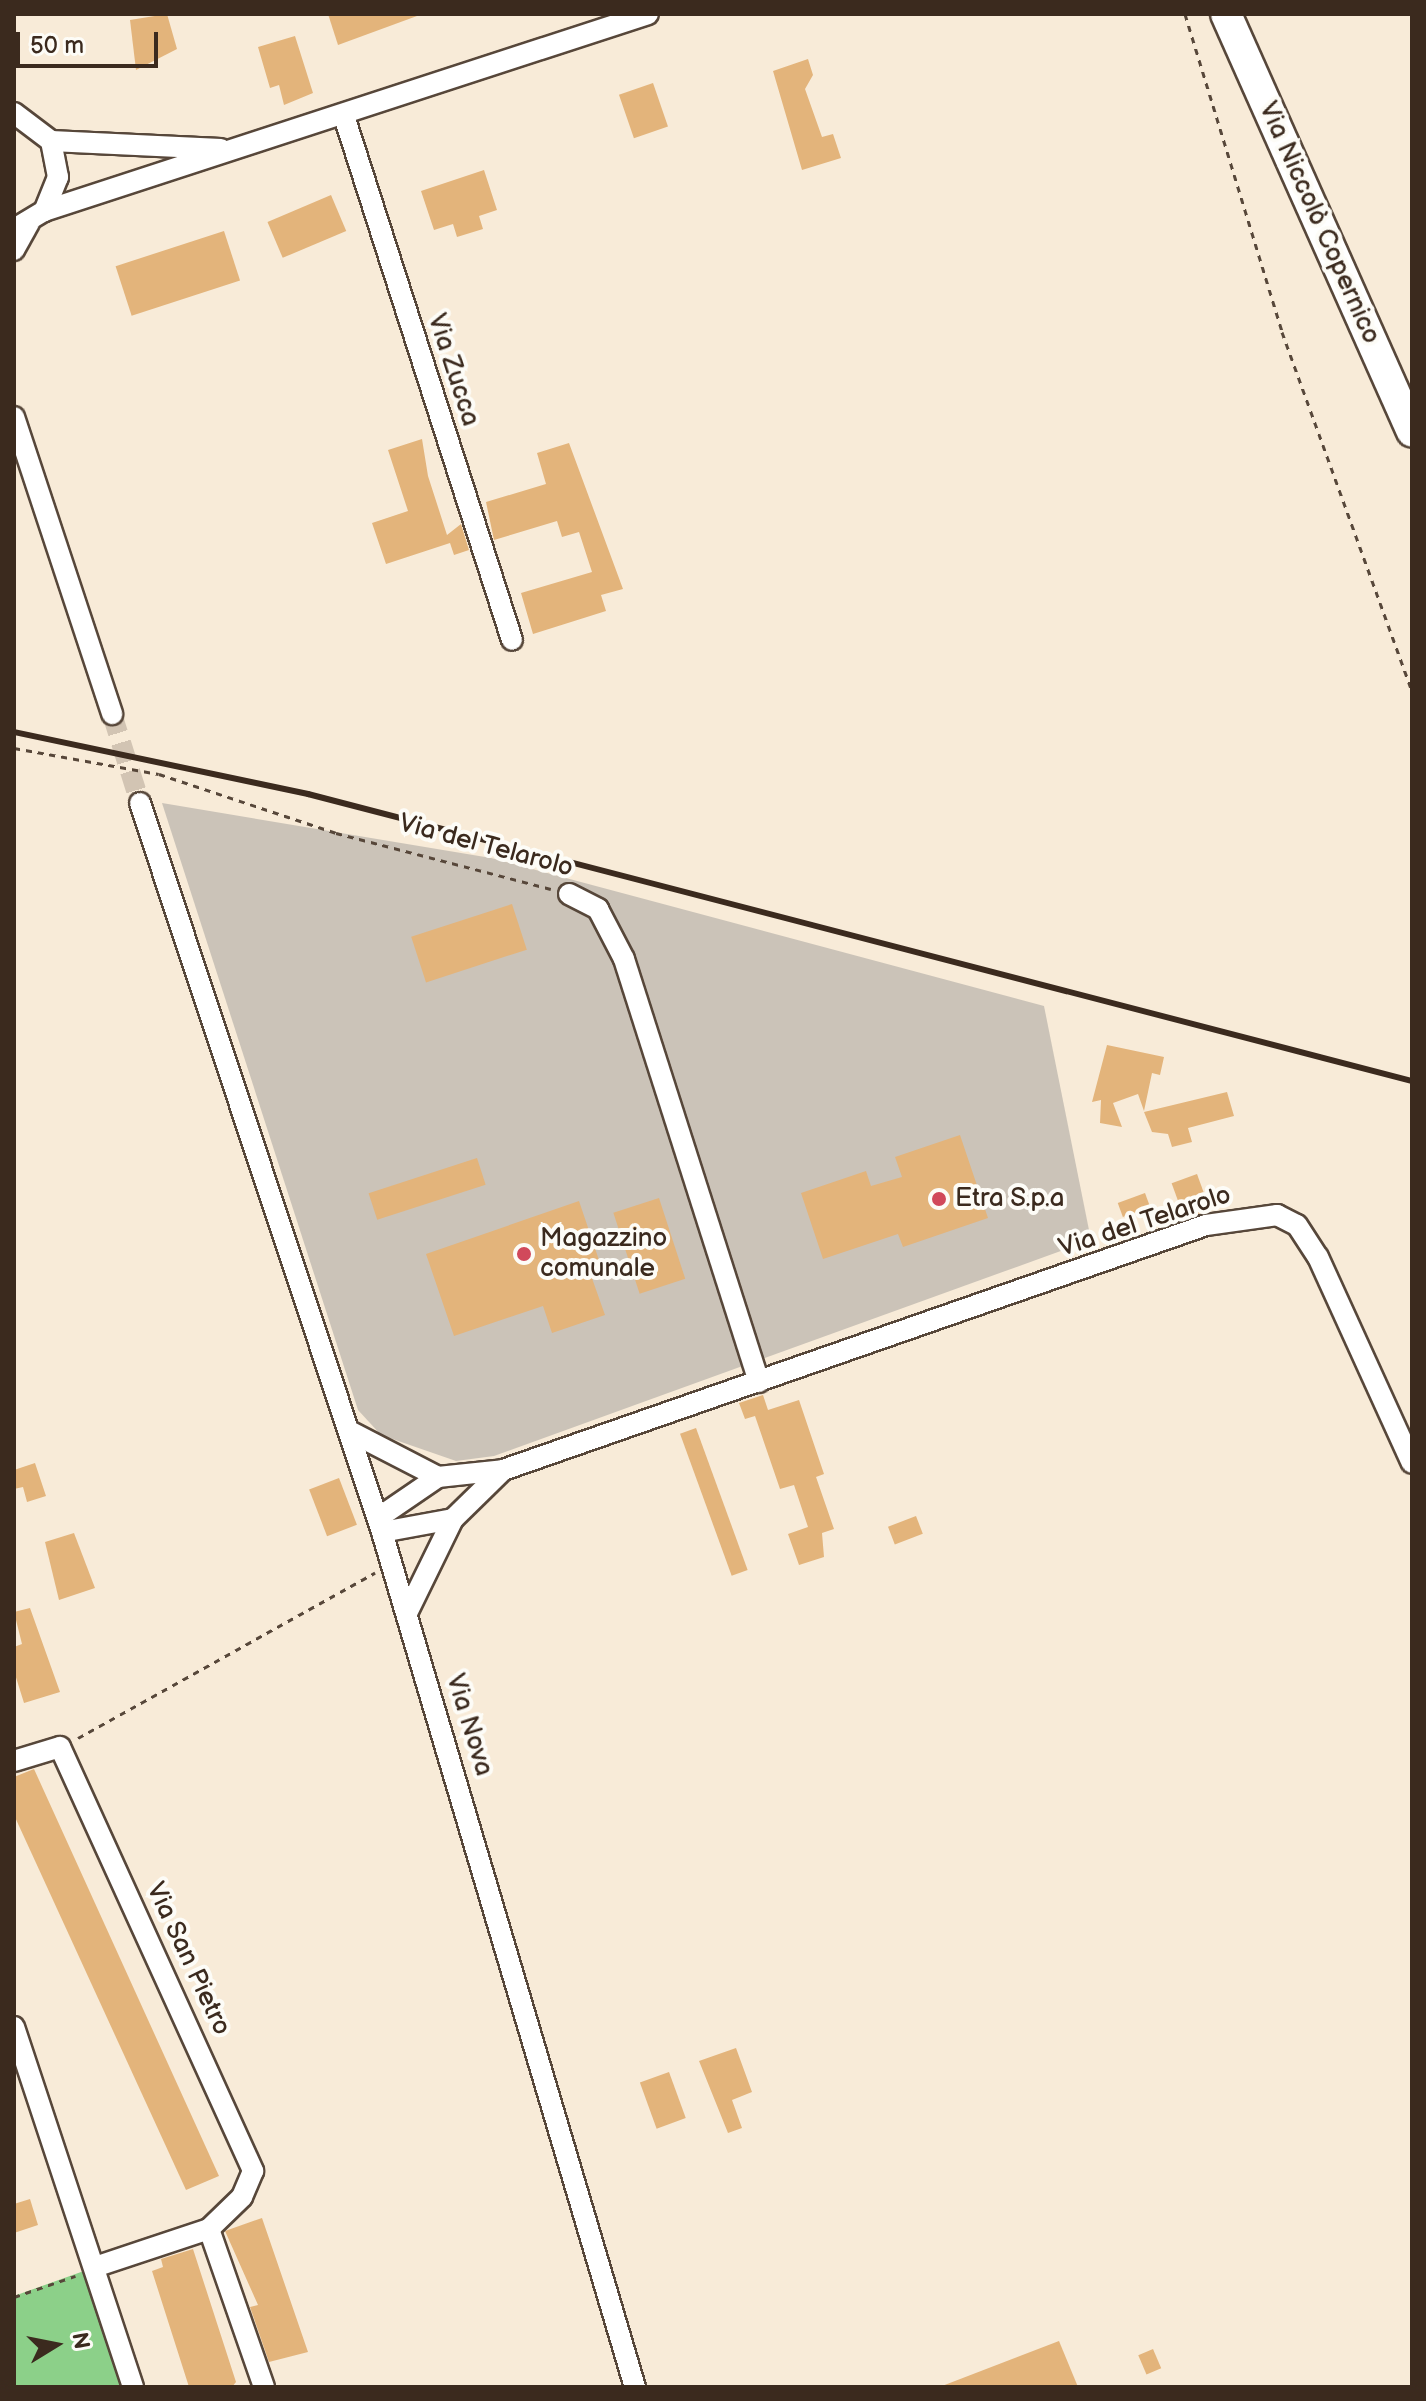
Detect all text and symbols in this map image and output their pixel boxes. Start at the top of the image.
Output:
scale bar [20,16,162,66]
text: 50 m [30,31,84,60]
street label: Via Niccolò Copernico [1252,97,1386,349]
street label: Via Zucca [420,310,486,430]
street label: Via del Telarolo [395,808,577,884]
street label: Via del Telarolo [1055,1179,1235,1265]
place label: Etra S.p.a [955,1183,1065,1215]
marker: Etra S.p.a [930,1190,948,1208]
place label: Magazzino comunale [540,1223,667,1284]
marker: Magazzino comunale [515,1245,533,1263]
street label: Via Nova [439,1670,499,1780]
street label: Via San Pietro [139,1877,237,2041]
north arrow [16,2305,96,2385]
text: N [65,2330,95,2351]

